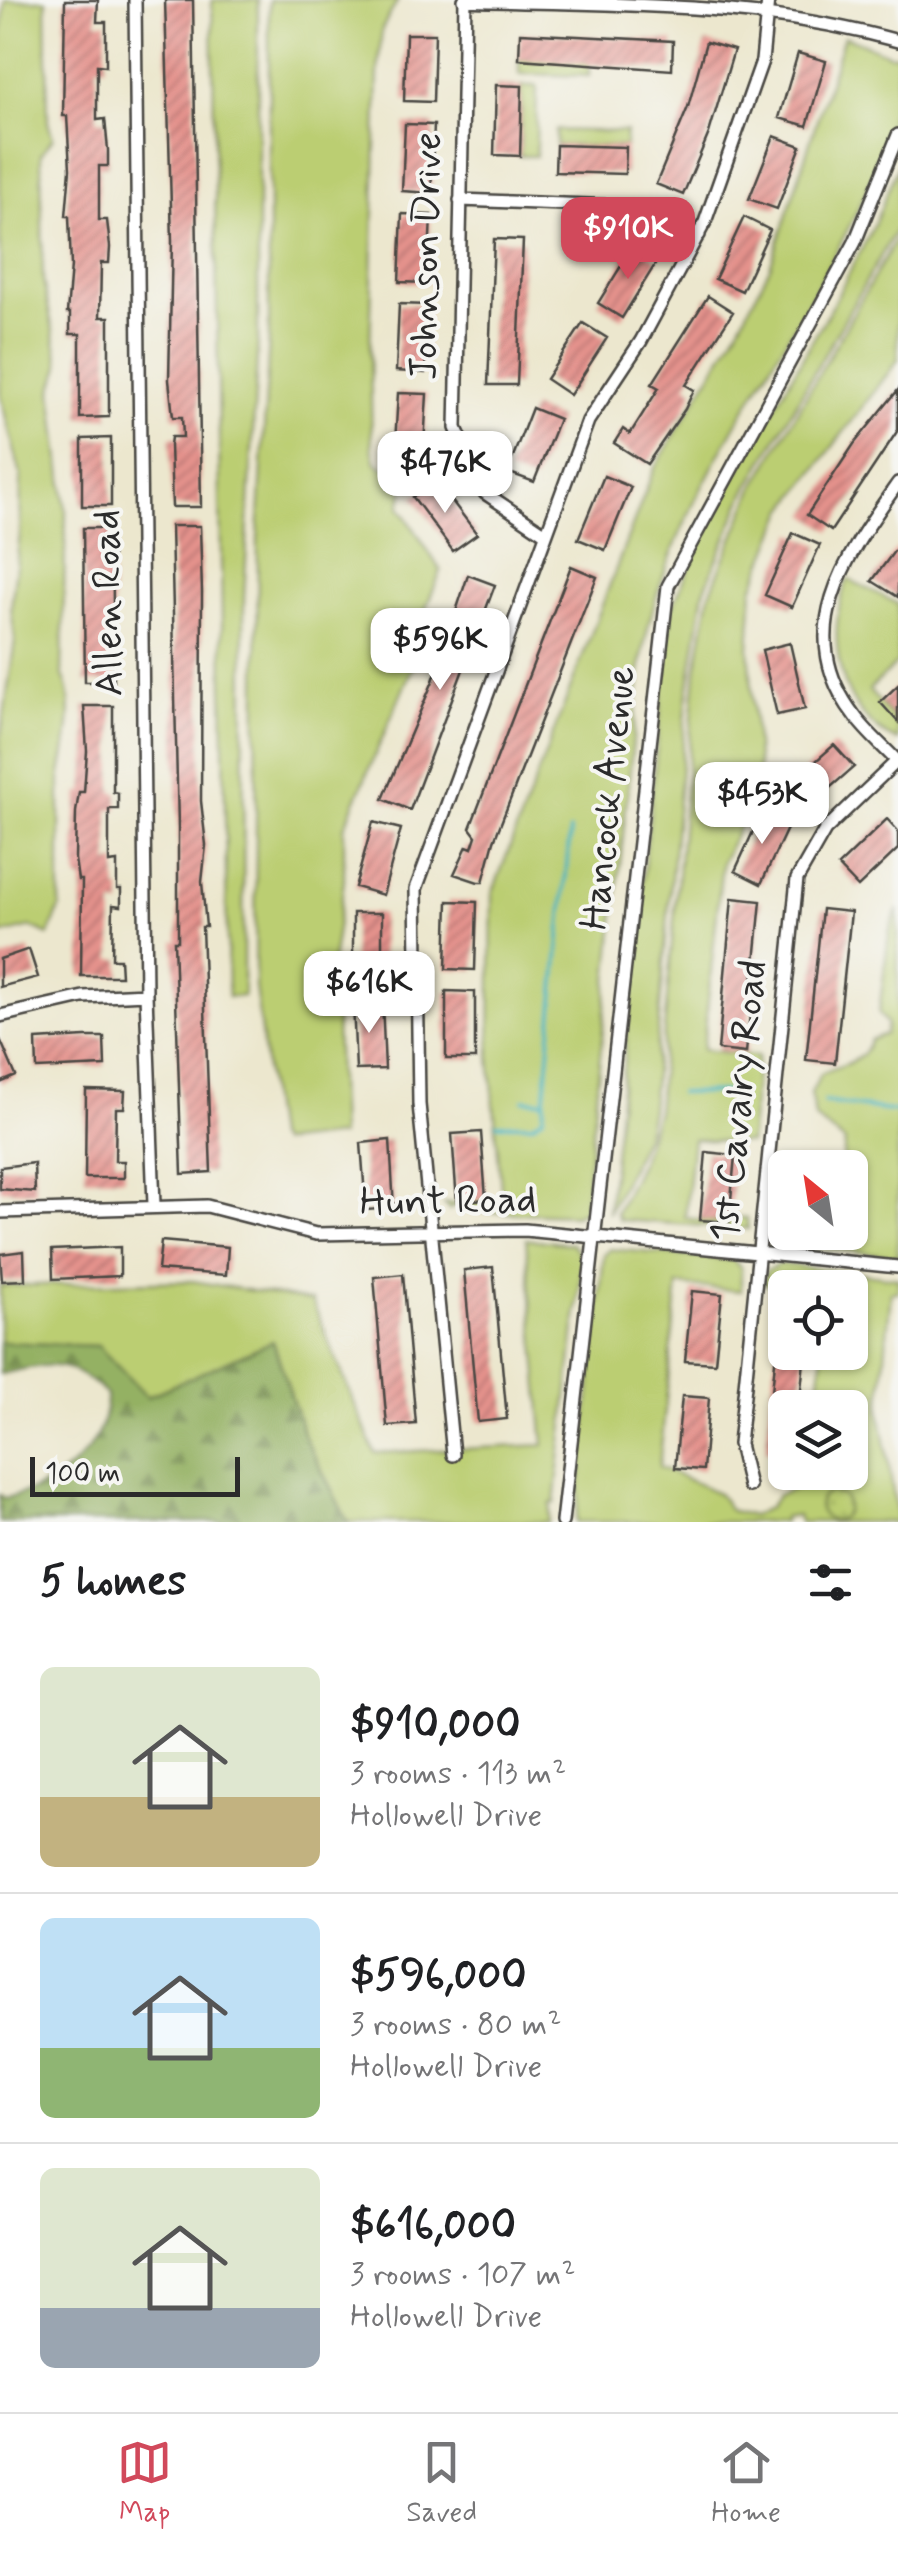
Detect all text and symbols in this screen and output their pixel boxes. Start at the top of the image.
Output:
street label: Johnson Drive [399,131,455,381]
pin: $910K [558,197,698,282]
text: $910K [583,208,673,250]
pin: $476K [375,431,515,516]
text: $476K [399,442,491,484]
street label: Allen Road [81,509,137,697]
pin: $596K [370,608,510,693]
text: $596K [393,619,487,661]
street label: Hancock Avenue [569,663,649,933]
pin: $453K [692,762,832,847]
text: $453K [717,773,807,815]
pin: $616K [299,951,439,1036]
street label: 1st Cavalry Road [699,958,781,1244]
text: $616K [326,962,412,1004]
north arrow [768,1150,868,1250]
map controls [768,1150,868,1490]
street label: Hunt Road [359,1174,537,1230]
button: locate [768,1270,868,1370]
button: layers [768,1390,868,1490]
scale bar [30,1452,240,1496]
text: 100 m [45,1456,120,1493]
text: 5 homes [40,1555,186,1610]
icon: filters [803,1555,858,1610]
text: $910,000 [350,1698,520,1753]
icon: home [120,1707,240,1827]
text: 3 rooms · 113 m² [350,1753,566,1795]
text: Hollowell Drive [350,1795,542,1837]
text: $596,000 [350,1949,527,2004]
icon: home [120,1958,240,2078]
text: 3 rooms · 80 m² [350,2004,561,2046]
text: Hollowell Drive [350,2046,542,2088]
text: $616,000 [350,2199,516,2254]
icon: home [120,2208,240,2328]
text: 3 rooms · 107 m² [350,2254,575,2296]
text: Hollowell Drive [350,2296,542,2338]
tab: Map [117,2435,172,2532]
tab: Saved [406,2435,477,2532]
tab: Home [711,2435,781,2532]

